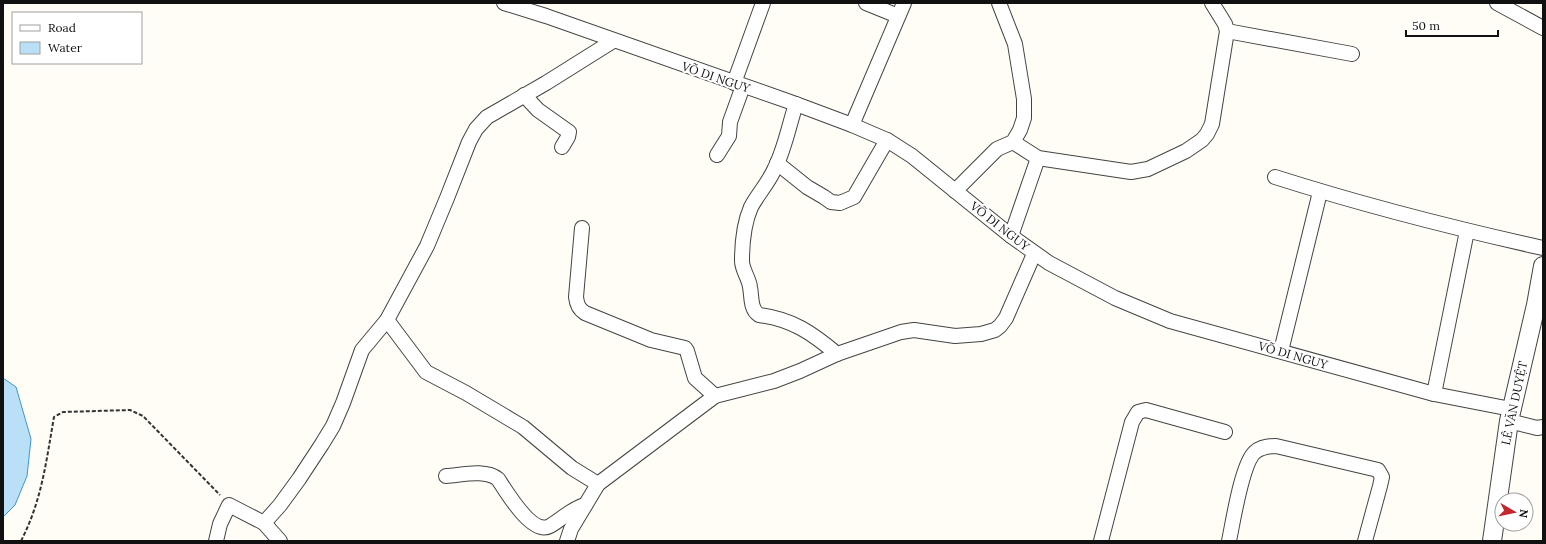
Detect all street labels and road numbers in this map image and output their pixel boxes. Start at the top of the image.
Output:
street label: VÕ DI NGUY [679,58,752,96]
street label: VÕ DI NGUY [967,198,1033,254]
street label: VÕ DI NGUY [1256,338,1330,372]
street label: LÊ VĂN DUYỆT [1498,359,1530,446]

